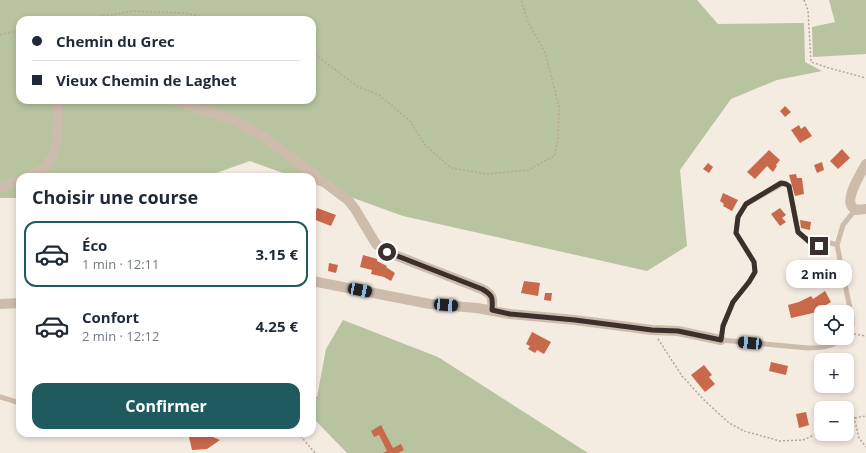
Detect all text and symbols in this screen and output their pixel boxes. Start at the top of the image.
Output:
text: Chemin du Grec [56,31,175,51]
text: Vieux Chemin de Laghet [56,70,236,90]
text: Choisir une course [32,185,198,209]
text: Éco [82,235,107,255]
icon: car [34,236,70,272]
route end [810,237,828,255]
route start [378,243,396,261]
text: 3.15 € [256,244,298,264]
text: 1 min · 12:11 [82,255,159,273]
callout: 2 min [786,260,852,288]
text: 2 min [801,265,837,283]
car [347,282,373,298]
car [434,298,458,312]
map controls [814,305,854,441]
button: locate [814,305,854,345]
text: Confort [82,307,139,327]
icon: car [34,308,70,344]
text: 4.25 € [256,316,298,336]
text: 2 min · 12:12 [82,327,159,345]
car [738,336,762,350]
button: + [814,353,854,393]
button: Confirmer [32,383,300,429]
button: − [814,401,854,441]

